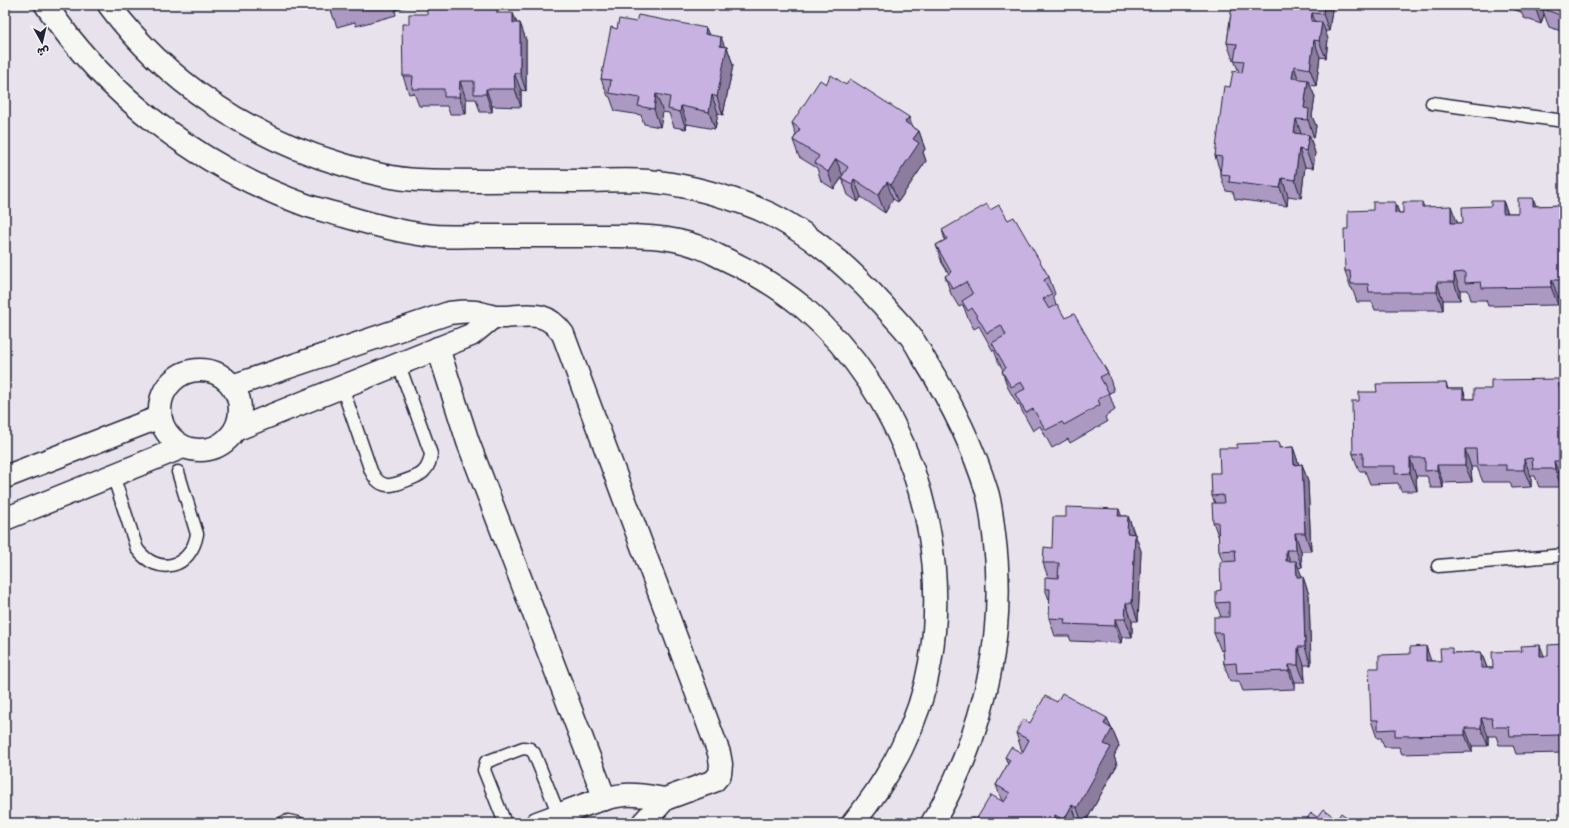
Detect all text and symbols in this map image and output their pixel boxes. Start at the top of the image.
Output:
north arrow [22,22,62,62]
text: ش [36,44,50,59]

